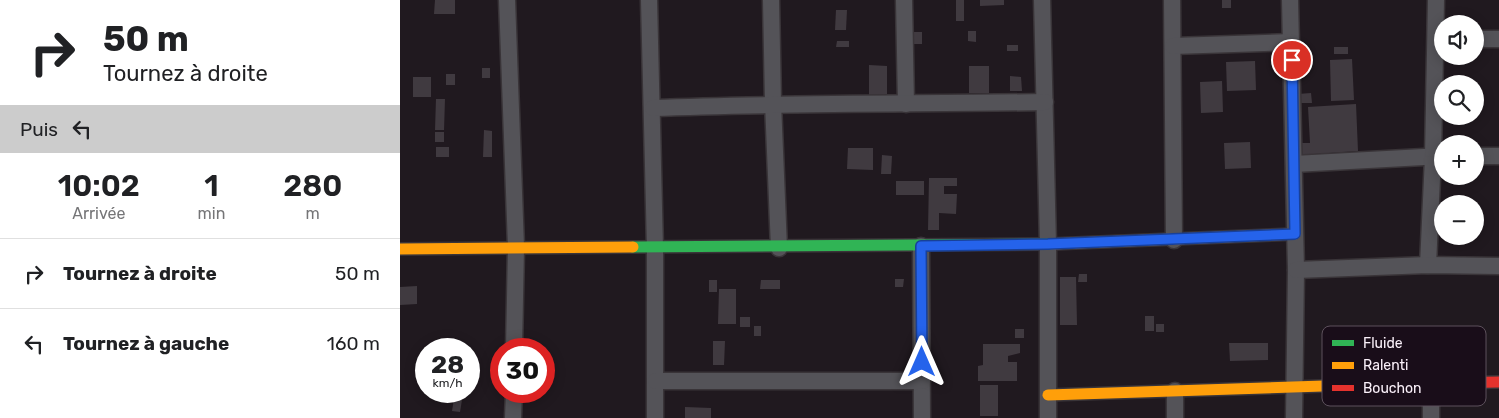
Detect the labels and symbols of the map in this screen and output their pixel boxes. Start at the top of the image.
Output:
pin [1271,39,1313,81]
legend [1322,326,1486,406]
position arrow [895,335,947,387]
text: Fluide [1363,335,1403,352]
speed limit sign: 30 [490,338,555,403]
text: Ralenti [1363,357,1408,374]
text: Bouchon [1363,380,1422,397]

